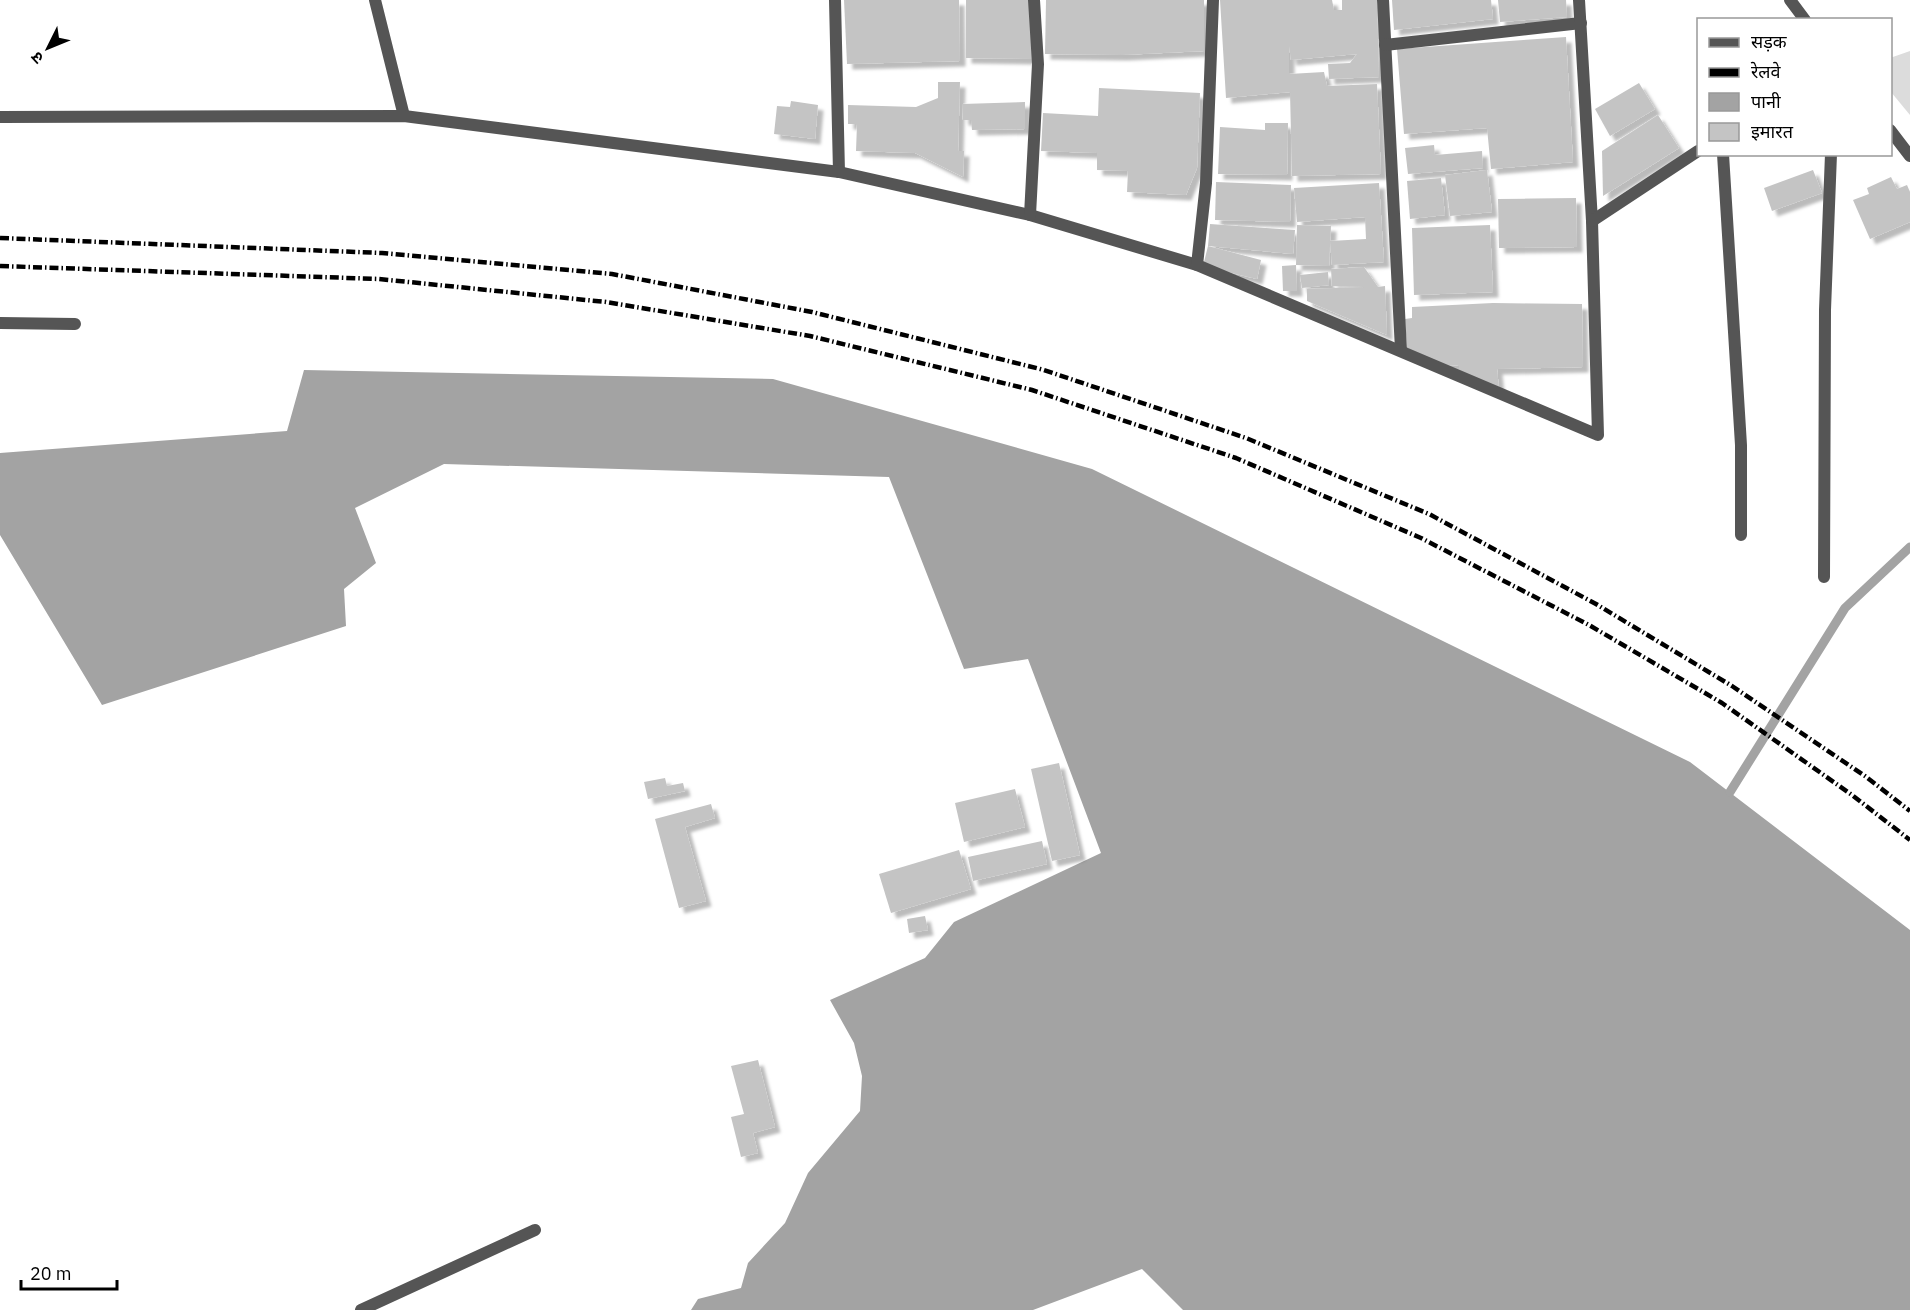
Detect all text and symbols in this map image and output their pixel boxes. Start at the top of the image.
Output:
north arrow [18,18,78,78]
legend [1697,18,1892,156]
text: सड़क [1751,30,1788,53]
text: उ [26,48,48,68]
text: रेलवे [1750,60,1782,83]
text: पानी [1751,90,1781,113]
text: इमारत [1751,120,1794,143]
scale bar [21,1253,117,1291]
text: 20 m [30,1262,72,1285]

